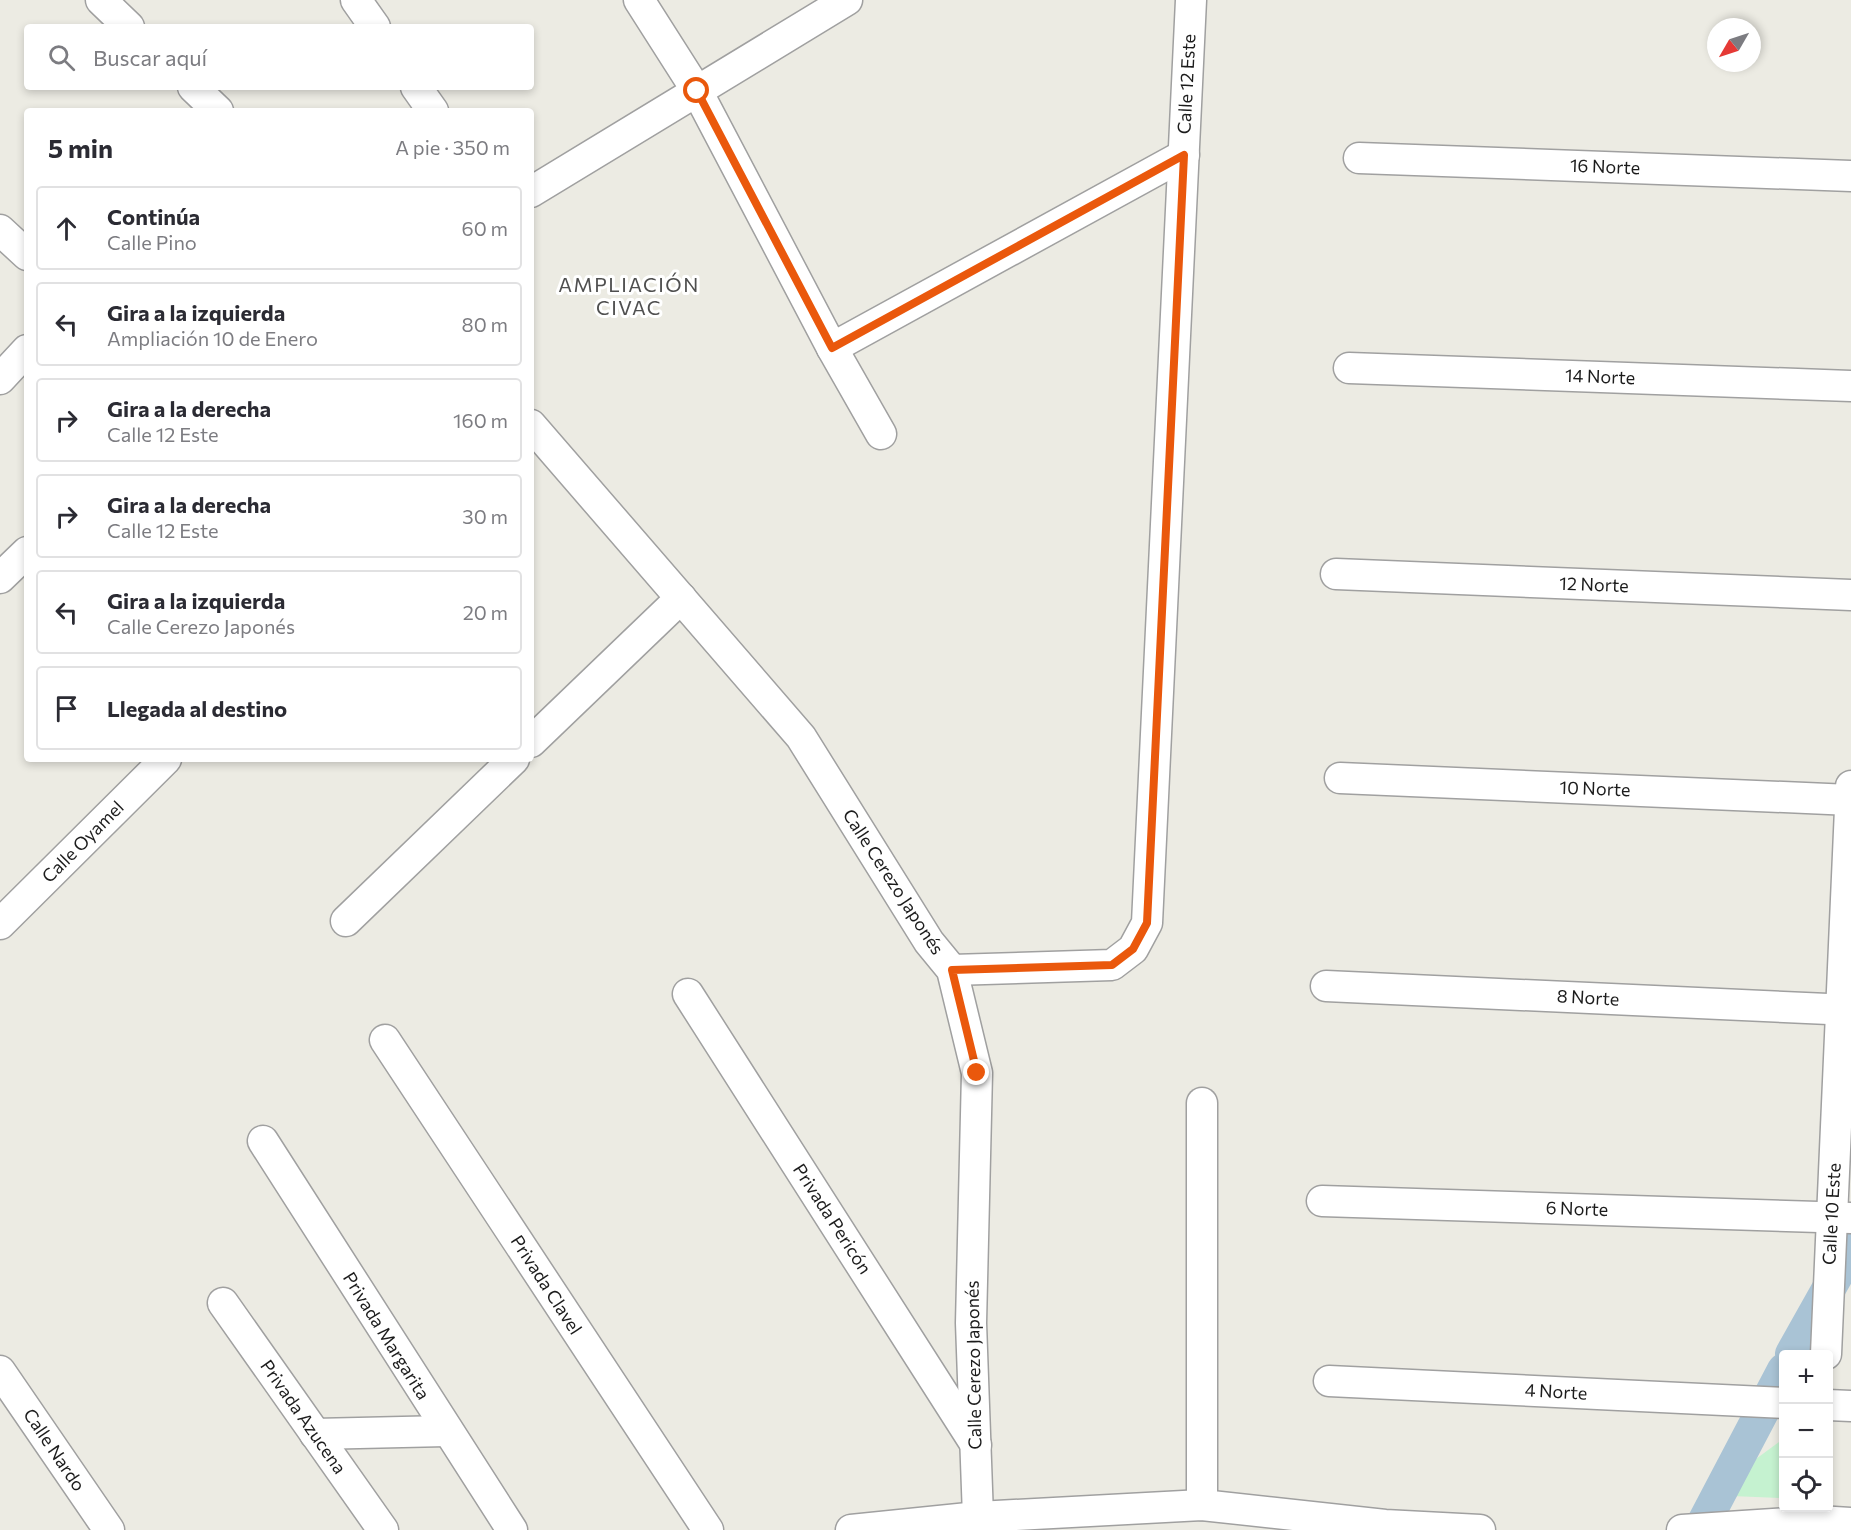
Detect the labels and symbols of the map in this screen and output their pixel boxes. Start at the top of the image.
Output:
north arrow [1707,18,1761,72]
street label: Calle 12 Este [1172,33,1200,135]
route start [683,77,709,103]
street label: 16 Norte [1570,154,1641,178]
district label: AMPLIACIÓN CIVAC [558,272,700,319]
street label: 14 Norte [1565,364,1636,388]
street label: 12 Norte [1559,572,1629,596]
street label: 10 Norte [1559,776,1631,800]
street label: Calle Oyamel [37,796,128,887]
street label: Calle Cerezo Japonés [839,805,949,958]
street label: 8 Norte [1556,984,1620,1010]
route end [963,1059,989,1085]
street label: Privada Pericón [789,1159,877,1278]
street label: Calle 10 Este [1817,1162,1845,1266]
street label: 6 Norte [1545,1196,1609,1220]
street label: Privada Clavel [507,1231,587,1338]
street label: Privada Margarita [339,1268,435,1403]
street label: Calle Cerezo Japonés [961,1280,985,1450]
street label: Privada Azucena [256,1355,351,1478]
street label: 4 Norte [1524,1378,1588,1404]
street label: Calle Nardo [19,1404,90,1495]

